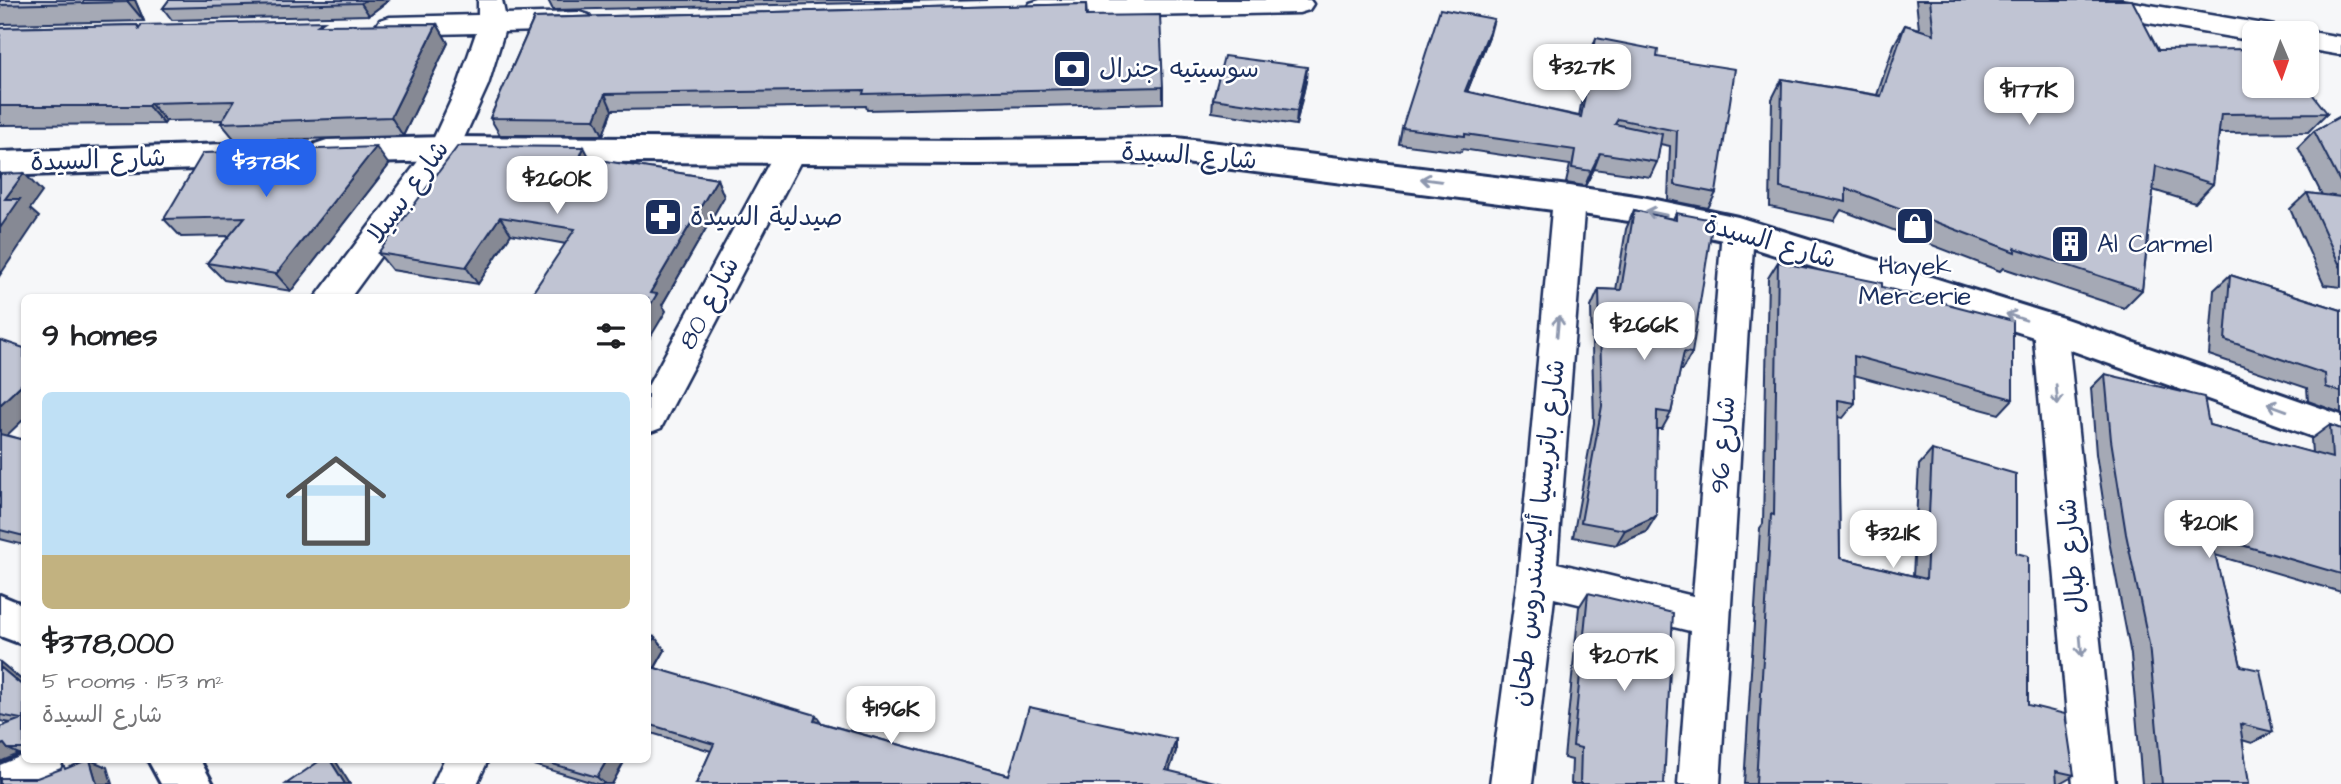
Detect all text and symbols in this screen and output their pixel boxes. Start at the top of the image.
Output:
north arrow [2242,21,2319,98]
map controls [2242,21,2319,98]
pin: $327K [1533,44,1631,104]
bank icon: سوسيتيه جنرال [1051,48,1093,90]
place label: سوسيتيه جنرال [1099,51,1259,87]
text: $327K [1549,51,1615,83]
pin: $177K [1980,68,2078,127]
text: $177K [2000,74,2058,106]
street label: شارع بسيلا [358,133,458,251]
street label: شارع السيدة [1120,133,1258,179]
street label: شارع السيدة [29,140,167,180]
pin: $378K [217,140,315,199]
text: $378K [232,146,300,178]
pin: $260K [508,156,606,216]
text: $260K [523,163,591,195]
one-way arrow [1420,174,1443,187]
pharmacy icon: صيدلية السيدة [642,196,684,238]
place label: صيدلية السيدة [690,199,843,235]
one-way arrow [1645,205,1668,219]
shop icon: Hayek Mercerie [1894,205,1936,247]
street label: شارع السيدة [1700,206,1840,278]
building icon: Al Carmel [2049,223,2091,265]
place label: Al Carmel [2097,226,2213,262]
place label: Hayek Mercerie [1859,248,1971,314]
street label: شارع 80 [670,250,748,356]
pin: $266K [1595,302,1693,362]
text: $266K [1610,309,1678,341]
one-way arrow [2005,309,2027,322]
text: 9 homes [42,315,157,357]
one-way arrow [1552,315,1565,338]
icon: filters [592,317,630,355]
street label: شارع باتريسيا أليكسندروس طحان [1502,358,1574,708]
one-way arrow [2051,384,2064,406]
street label: شارع 96 [1702,395,1744,495]
one-way arrow [2267,400,2288,412]
icon: home [273,438,399,564]
street label: شارع طبال [2049,497,2095,615]
pin: $201K [2160,500,2258,560]
text: $201K [2180,507,2238,539]
pin: $321K [1844,510,1942,570]
text: $321K [1866,517,1920,549]
text: $378,000 [42,623,174,665]
pin: $207K [1575,634,1673,693]
one-way arrow [2075,635,2088,657]
text: $207K [1590,640,1658,672]
text: 5 rooms · 153 m² [42,665,224,697]
pin: $196K [842,686,940,746]
text: $196K [862,693,920,725]
text: شارع السيدة [42,699,162,731]

